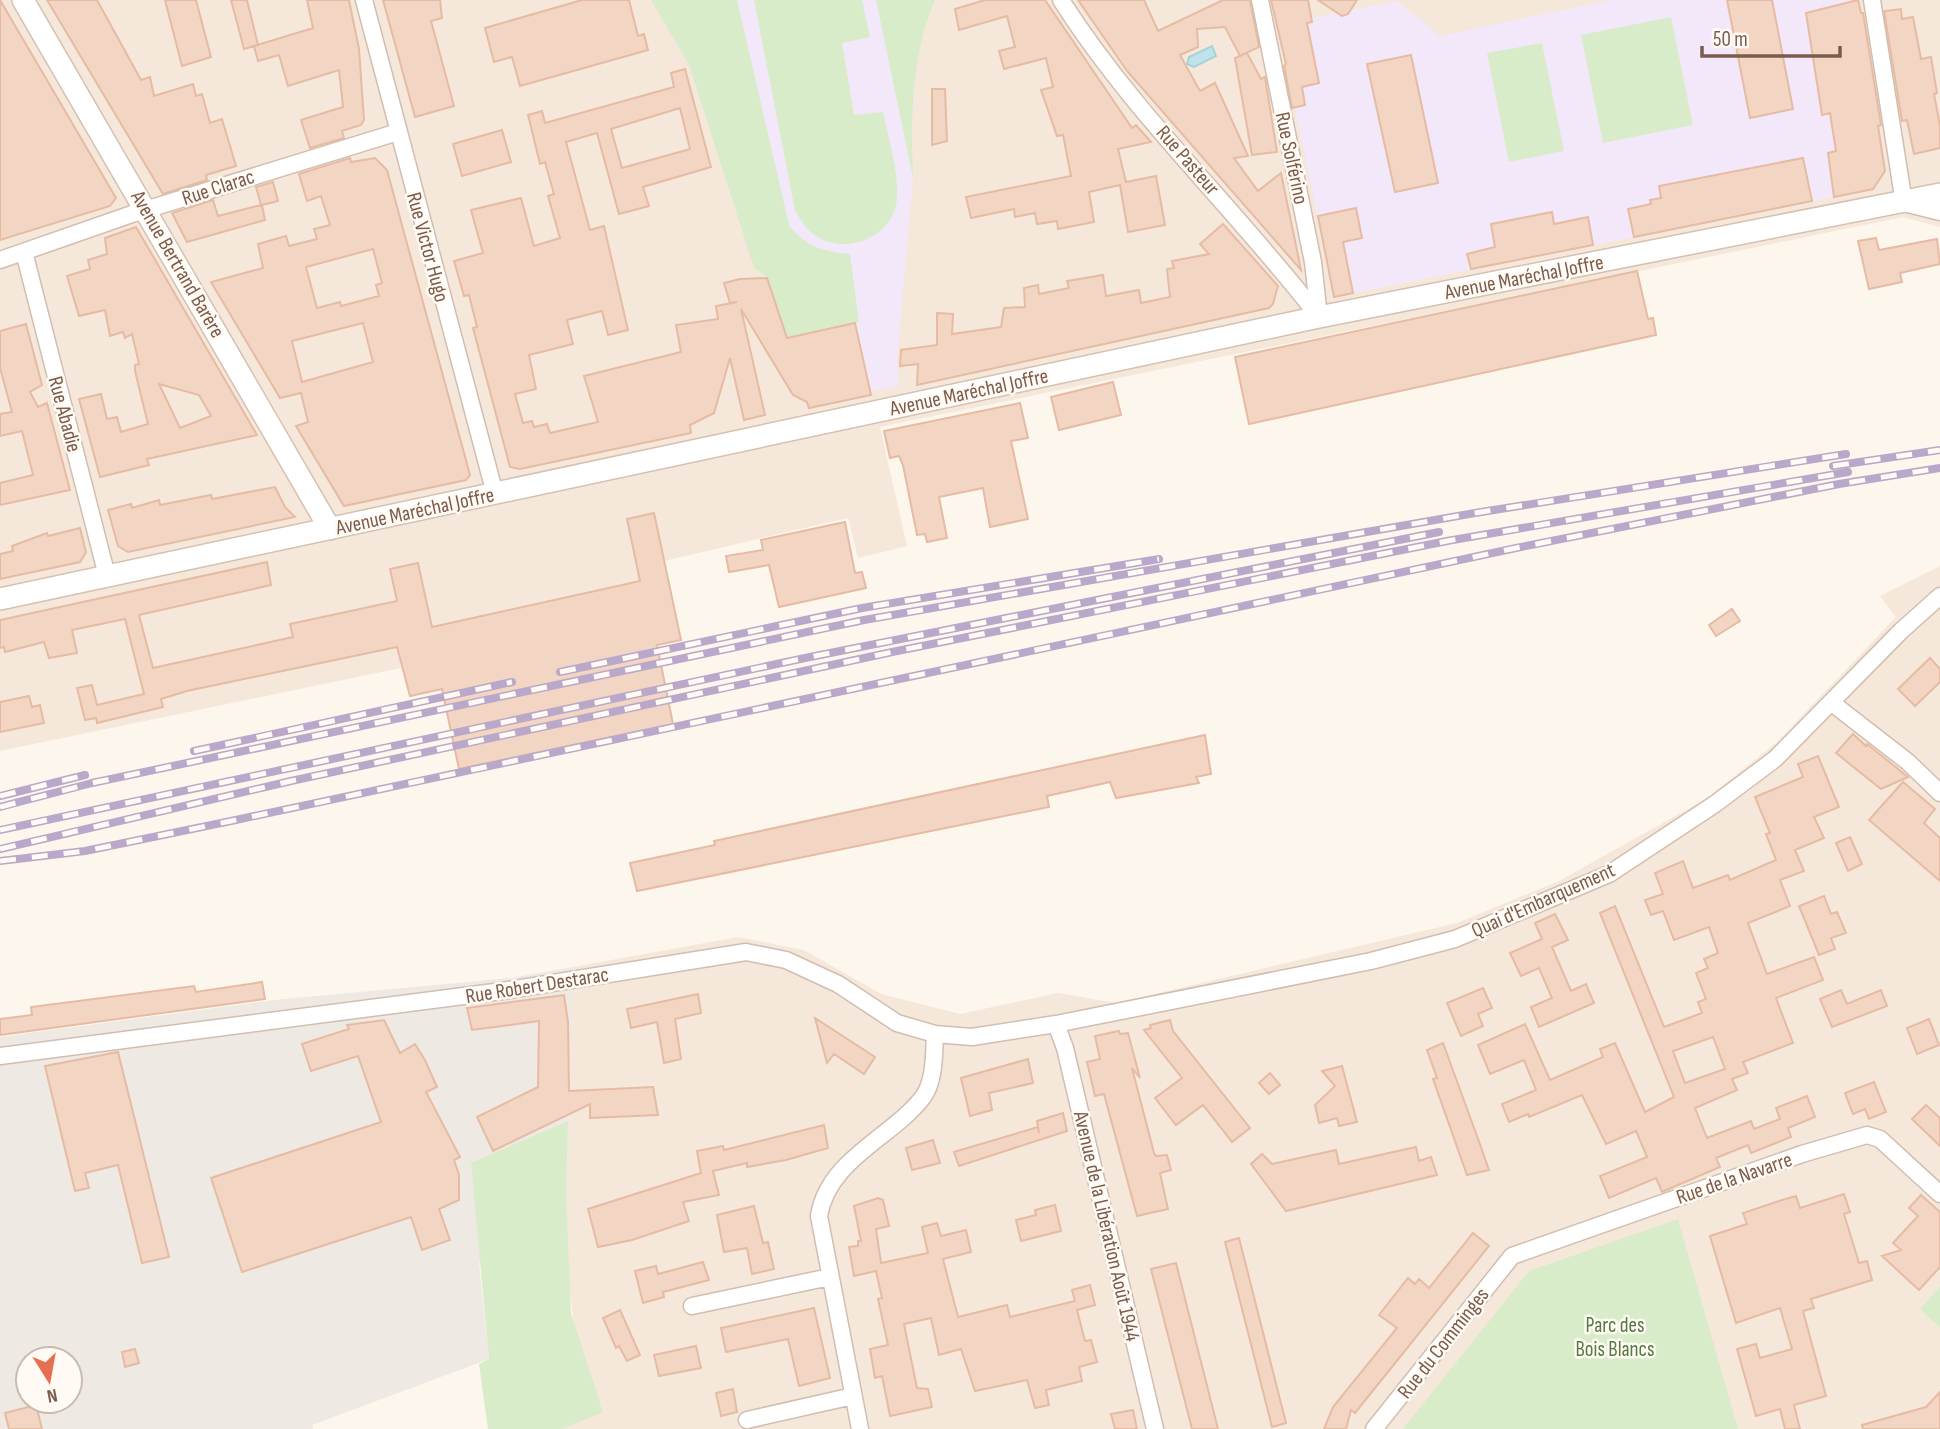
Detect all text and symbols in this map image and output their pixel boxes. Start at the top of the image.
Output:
scale bar [1702,14,1840,58]
text: 50 m [1713,27,1748,52]
street label: Rue Solférino [1270,110,1313,206]
street label: Rue Pasteur [1151,120,1225,200]
street label: Rue Clarac [179,164,258,211]
street label: Avenue Bertrand Barère [125,185,230,342]
street label: Rue Victor Hugo [401,189,454,305]
street label: Avenue Maréchal Joffre [1442,250,1606,305]
street label: Avenue Maréchal Joffre [887,363,1051,422]
street label: Rue Abadie [42,374,87,455]
street label: Avenue Maréchal Joffre [333,482,497,541]
street label: Quai d'Embarquement [1468,858,1619,943]
street label: Rue Robert Destarac [464,962,610,1009]
street label: Avenue de la Libération Août 1944 [1068,1108,1145,1344]
street label: Rue de la Navarre [1673,1147,1795,1210]
street label: Rue du Comminges [1392,1283,1494,1404]
park label: Parc des Bois Blancs [1575,1313,1655,1362]
north arrow [14,1345,84,1415]
text: N [45,1383,59,1407]

